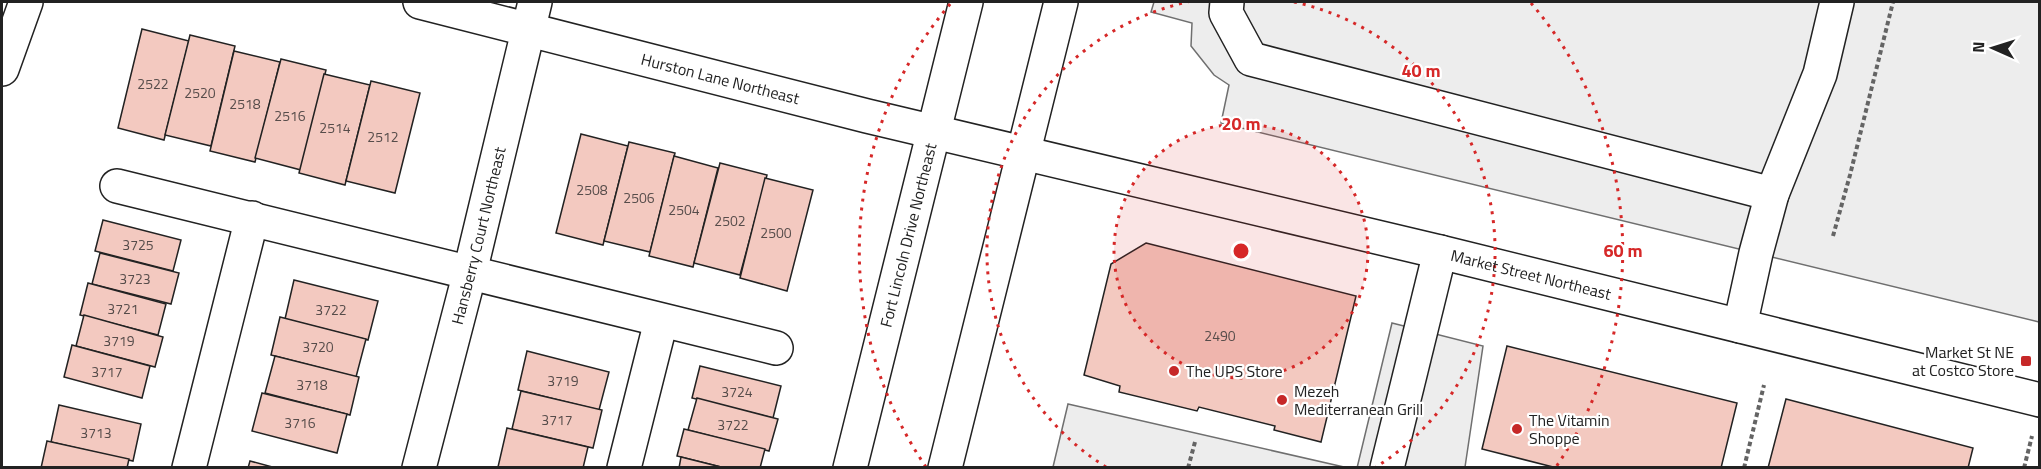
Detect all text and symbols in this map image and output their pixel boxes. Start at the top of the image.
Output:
north arrow [1963,18,2023,78]
text: N [1966,41,1990,53]
street label: Hurston Lane Northeast [639,47,802,110]
text: 40 m [1401,57,1441,84]
house number: 2522 [137,73,169,94]
house number: 2520 [184,82,216,103]
house number: 2518 [229,93,261,114]
house number: 2516 [274,105,306,126]
text: 20 m [1221,110,1261,137]
house number: 2514 [319,117,351,138]
house number: 2512 [367,126,399,147]
street label: Fort Lincoln Drive Northeast [874,140,943,330]
street label: Hansberry Court Northeast [445,144,512,327]
house number: 2508 [576,179,608,200]
house number: 2506 [623,187,655,208]
house number: 2504 [668,199,700,220]
house number: 2502 [714,210,746,231]
house number: 2500 [760,222,792,243]
house number: 3725 [122,234,154,255]
text: 60 m [1603,237,1643,264]
centre of rings [1231,241,1251,261]
street label: Market Street Northeast [1448,243,1614,306]
house number: 3723 [119,268,151,289]
house number: 3721 [107,298,139,319]
house number: 3722 [315,299,347,320]
house number: 2490 [1204,325,1236,346]
house number: 3719 [103,330,135,351]
house number: 3720 [302,336,334,357]
place label: Market St NE at Costco Store [1912,340,2014,382]
marker: Market St NE at Costco Store [2019,354,2033,368]
place label: The UPS Store [1186,359,1283,383]
house number: 3717 [91,361,123,382]
marker: The UPS Store [1167,364,1181,378]
house number: 3719 [547,370,579,391]
house number: 3718 [296,374,328,395]
place label: Mezeh Mediterranean Grill [1294,379,1423,421]
house number: 3724 [721,381,753,402]
marker: Mezeh Mediterranean Grill [1275,393,1289,407]
place label: The Vitamin Shoppe [1529,408,1610,450]
house number: 3717 [541,409,573,430]
house number: 3716 [284,412,316,433]
house number: 3722 [717,414,749,435]
house number: 3713 [80,422,112,443]
marker: The Vitamin Shoppe [1510,422,1524,436]

